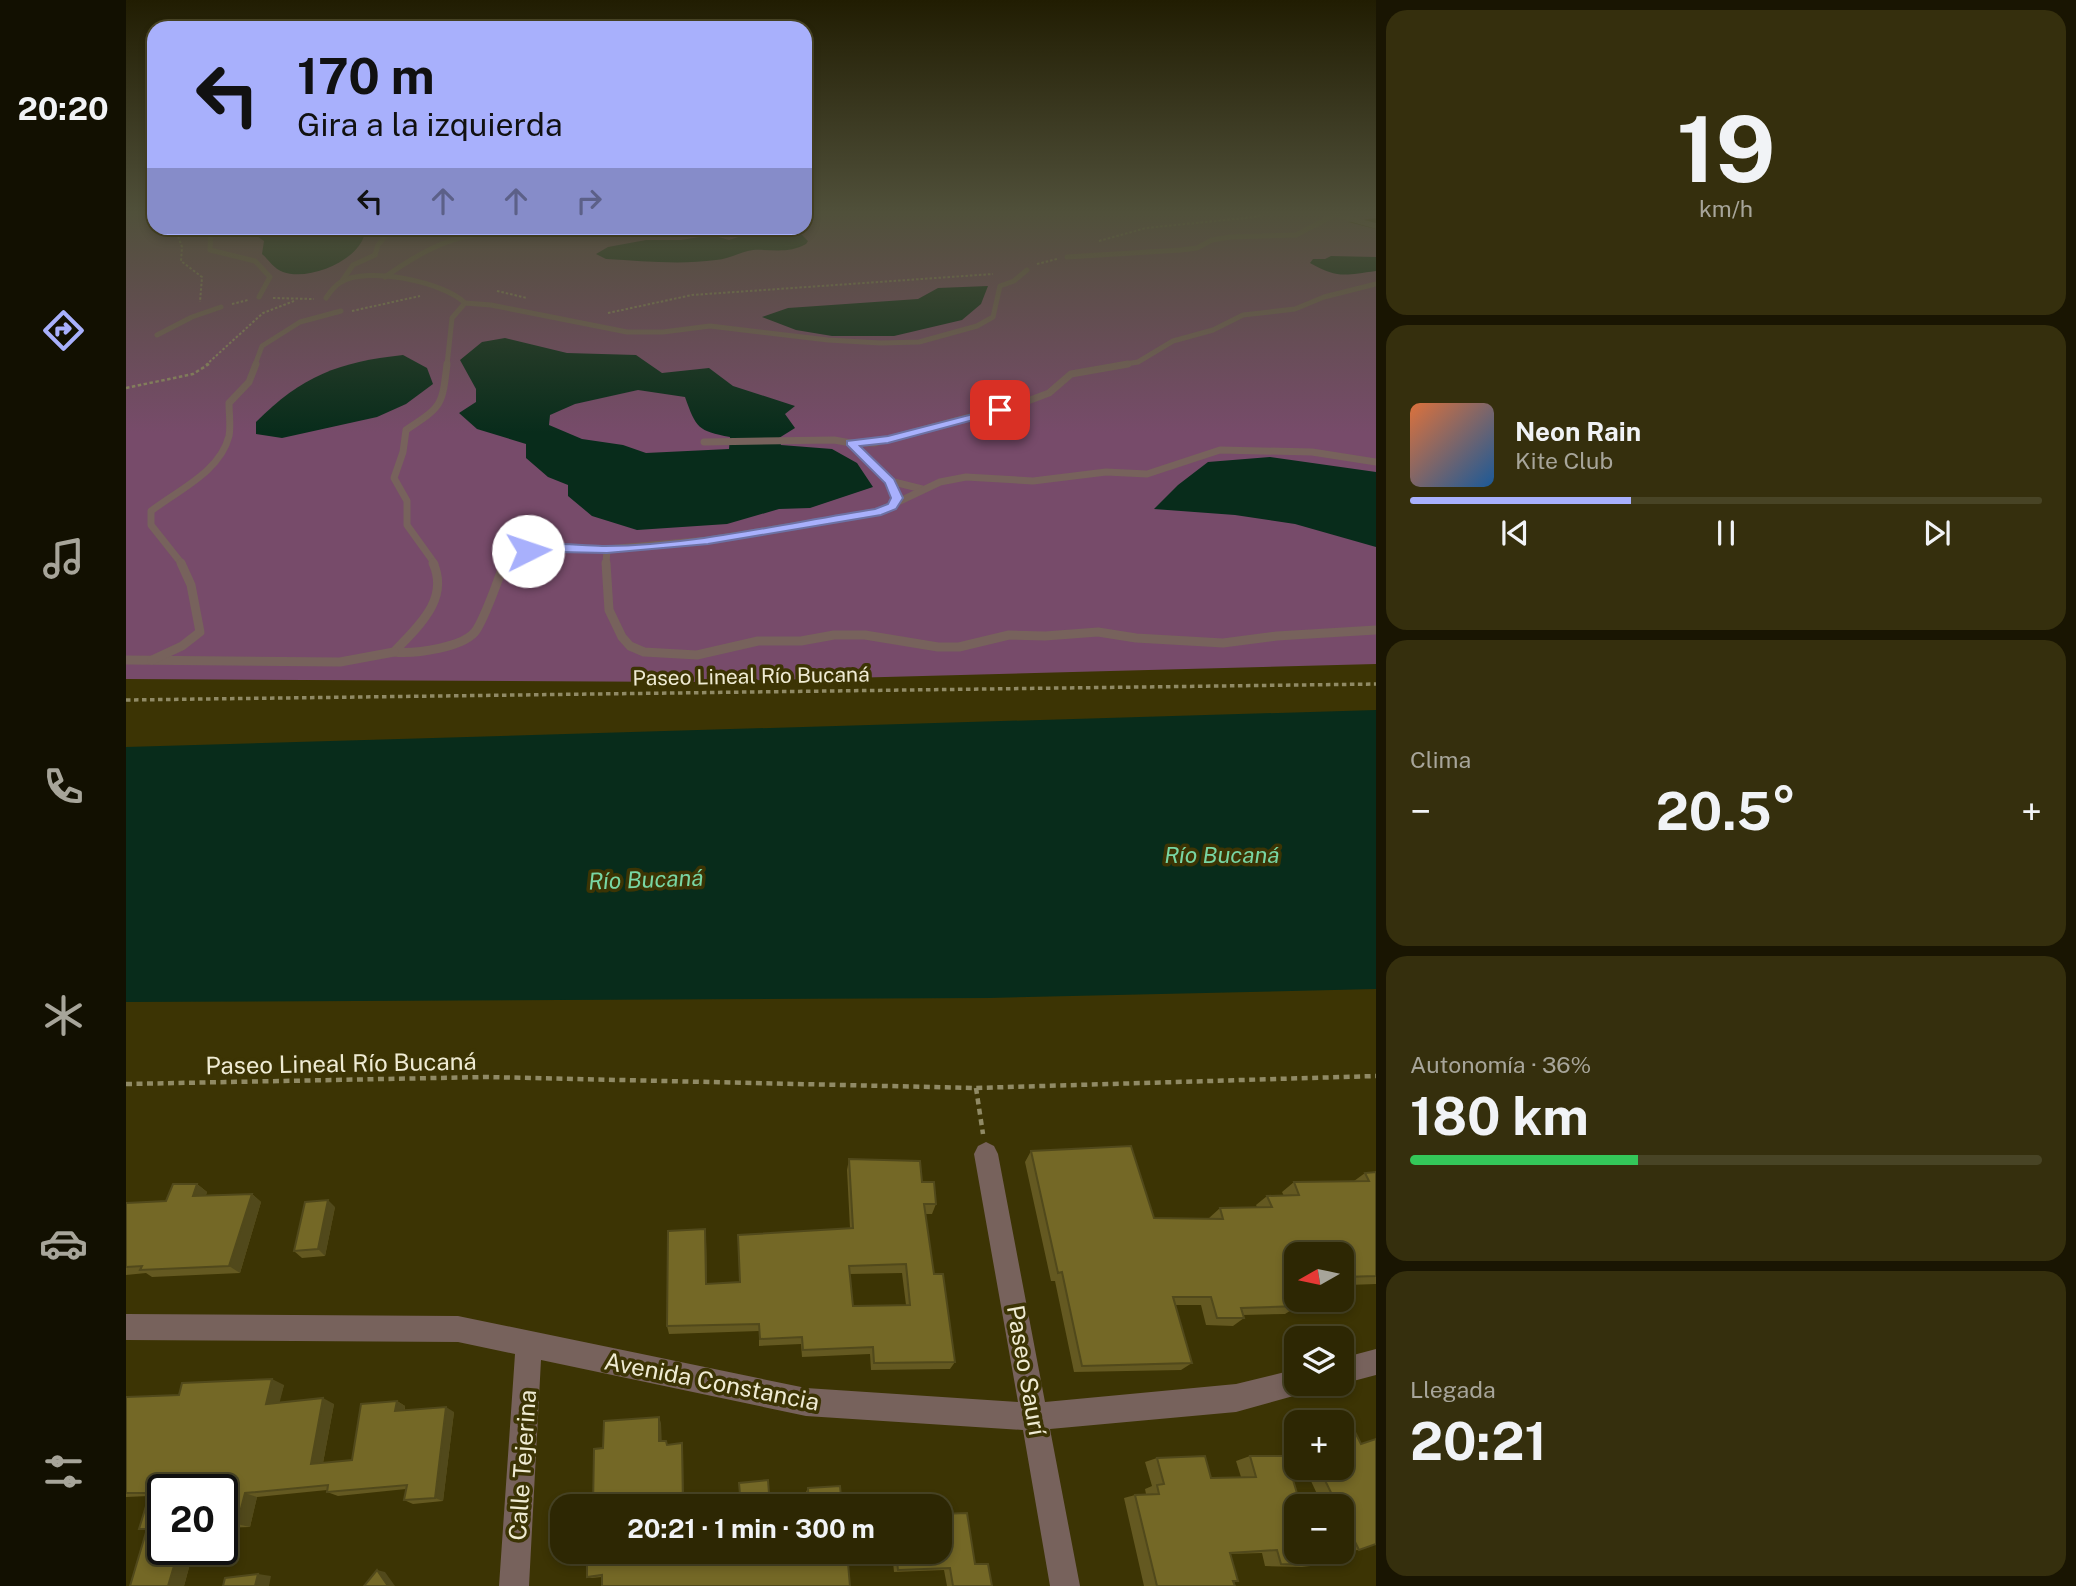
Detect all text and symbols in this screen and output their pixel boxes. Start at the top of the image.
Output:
text: 170 m [297,47,435,105]
icon: left [182,49,273,140]
text: 20:20 [17,90,109,127]
text: 19 [1677,96,1775,202]
text: Gira a la izquierda [297,106,563,143]
icon: left [351,182,389,220]
icon: ahead [424,182,462,220]
icon: ahead [497,182,535,220]
icon: right [570,182,608,220]
text: km/h [1699,195,1753,222]
icon: directions [39,306,88,355]
pin [970,380,1030,440]
icon: arrive [981,391,1019,429]
text: Neon Rain [1515,416,1641,447]
text: Kite Club [1515,447,1613,474]
position arrow [491,514,565,588]
icon: previous [1496,514,1534,552]
icon: pause [1707,514,1745,552]
icon: next [1918,514,1956,552]
icon: music [39,534,88,583]
street label: Paseo Lineal Río Bucaná [632,661,870,691]
text: Clima [1410,746,1471,773]
icon: phone [39,762,88,811]
text: 20.5° [1656,781,1796,842]
text: − [1410,789,1431,834]
text: + [2021,789,2042,834]
water label: Río Bucaná [1164,841,1280,868]
water label: Río Bucaná [588,863,704,895]
icon: climate [39,991,88,1040]
street label: Paseo Lineal Río Bucaná [205,1047,477,1079]
text: Autonomía · 36% [1410,1051,1591,1078]
text: 180 km [1410,1086,1589,1147]
icon: car [39,1219,88,1268]
north arrow [1284,1242,1354,1312]
map controls [1284,1242,1354,1564]
street label: Paseo Saurí [1002,1303,1052,1438]
button: layers [1284,1326,1354,1396]
street label: Avenida Constancia [602,1346,822,1416]
text: Llegada [1410,1376,1496,1403]
street label: Calle Tejerina [503,1389,541,1541]
button: + [1284,1410,1354,1480]
text: 20:21 [1410,1411,1547,1472]
icon: filters [39,1447,88,1496]
speed limit sign: 20 [147,1474,238,1565]
button: − [1284,1494,1354,1564]
text: 20:21 · 1 min · 300 m [627,1513,875,1544]

